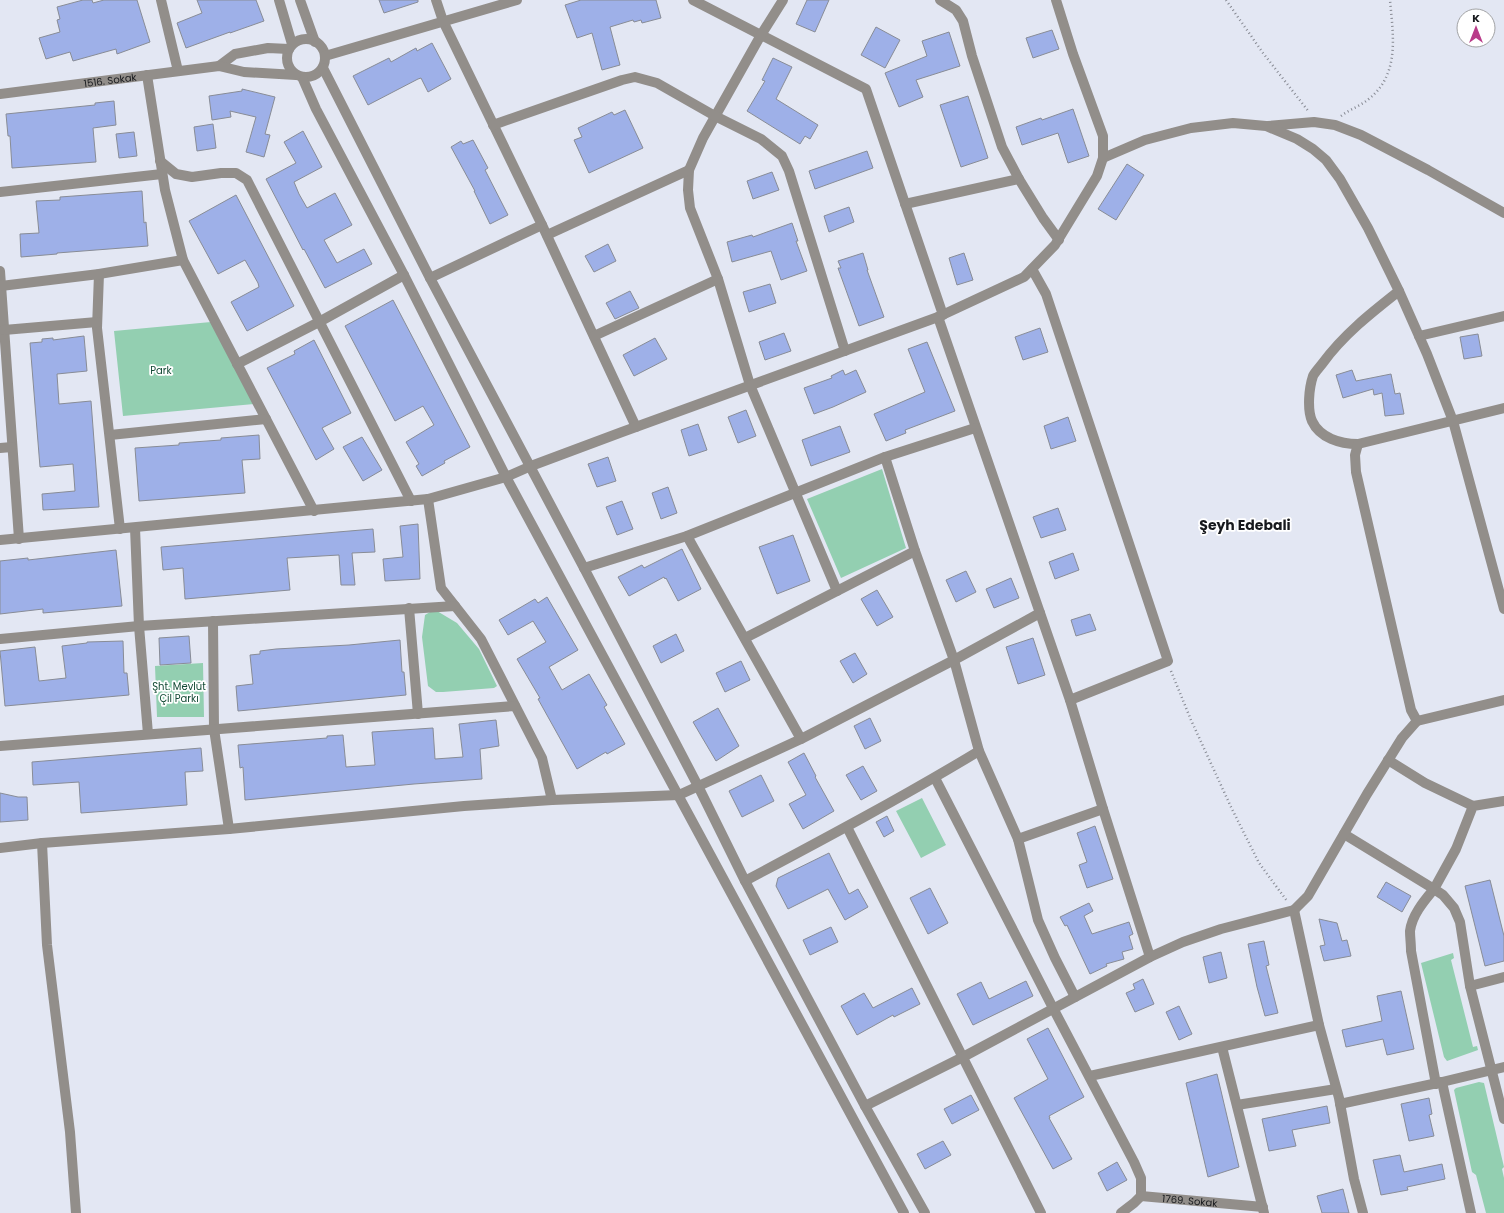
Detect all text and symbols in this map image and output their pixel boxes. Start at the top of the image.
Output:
north arrow [1456,8,1496,48]
text: K [1472,10,1480,26]
street label: 1516. Sokak [83,69,138,91]
park label: Park [150,363,173,378]
district label: Şeyh Edebali [1199,515,1291,535]
park label: Şht. Mevlüt Çil Parkı [152,679,206,706]
street label: 1769. Sokak [1161,1190,1219,1210]

